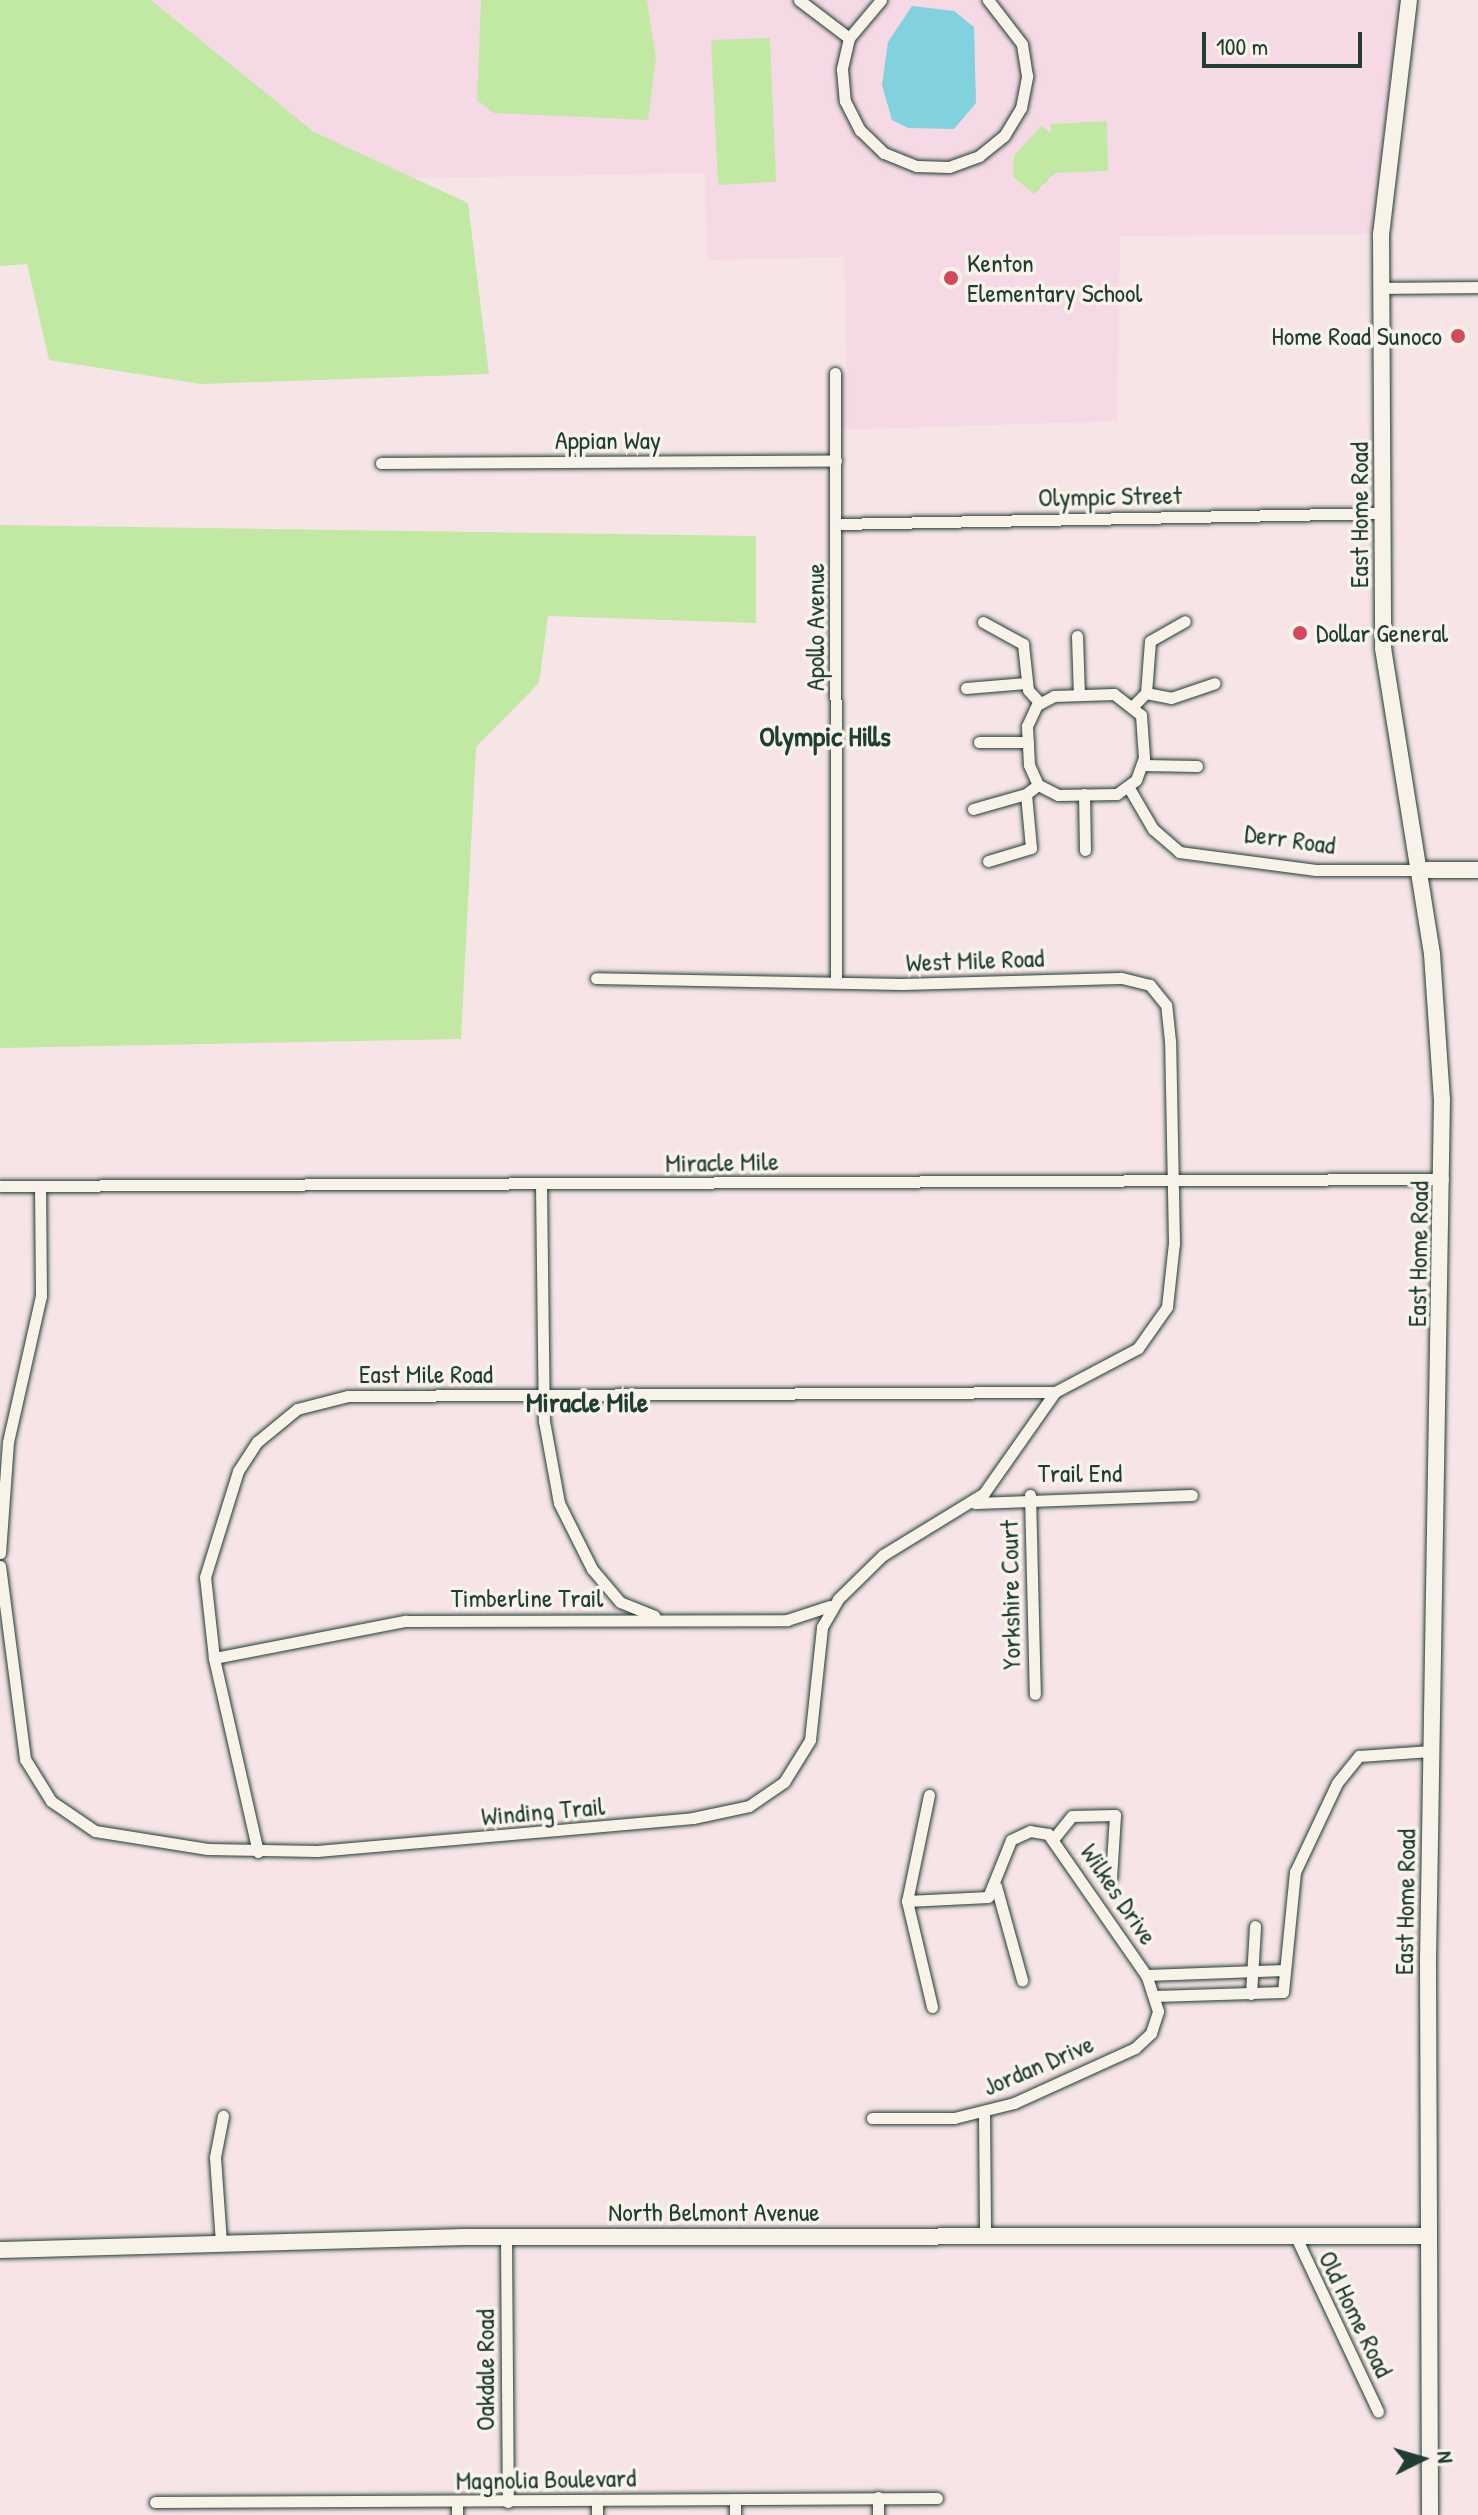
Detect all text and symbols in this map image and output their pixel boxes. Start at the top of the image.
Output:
scale bar [1206,16,1366,66]
text: 100 m [1216,30,1268,62]
place label: Kenton Elementary School [967,247,1142,308]
marker: Kenton Elementary School [942,269,960,287]
place label: Home Road Sunoco [1272,320,1442,352]
marker: Home Road Sunoco [1449,327,1467,345]
street label: Appian Way [555,424,661,456]
street label: East Home Road [1343,442,1375,588]
street label: Olympic Street [1038,479,1182,513]
street label: Apollo Avenue [799,563,831,691]
place label: Dollar General [1316,617,1448,649]
marker: Dollar General [1291,624,1309,642]
district label: Olympic Hills [759,719,891,753]
street label: Derr Road [1243,817,1337,861]
street label: West Mile Road [905,942,1045,978]
street label: Miracle Mile [665,1145,779,1179]
street label: East Home Road [1401,1181,1435,1327]
street label: East Mile Road [359,1358,493,1390]
district label: Miracle Mile [526,1385,648,1419]
street label: Trail End [1038,1457,1122,1489]
street label: Yorkshire Court [993,1520,1027,1670]
street label: Timberline Trail [451,1582,603,1614]
street label: Winding Trail [480,1790,606,1832]
street label: East Home Road [1388,1829,1422,1975]
street label: Wilkes Drive [1074,1838,1164,1950]
street label: Jordan Drive [978,2028,1098,2102]
street label: North Belmont Avenue [608,2196,820,2228]
street label: Old Home Road [1312,2246,1400,2382]
street label: Oakdale Road [469,2309,501,2431]
north arrow [1382,2419,1462,2499]
text: N [1430,2450,1461,2464]
street label: Magnolia Boulevard [456,2462,636,2496]

